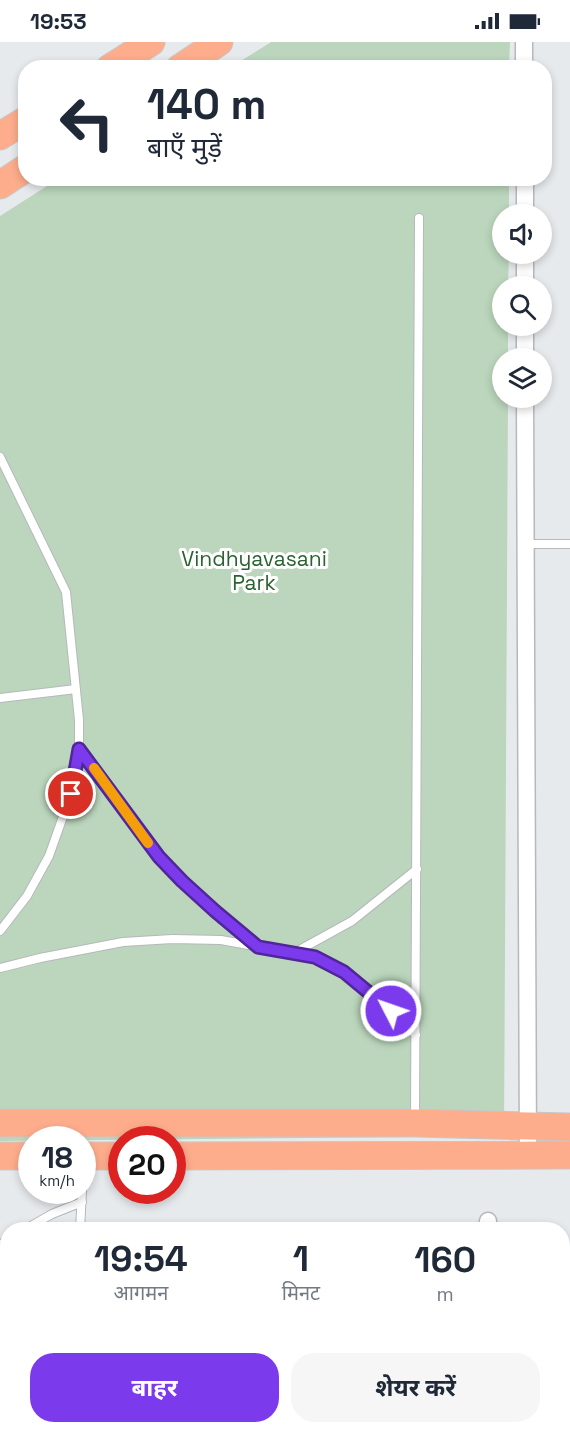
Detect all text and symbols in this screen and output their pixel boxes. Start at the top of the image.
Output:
text: 19:53 [30,7,87,35]
text: 140 m [147,78,266,131]
icon: left [48,84,126,162]
text: बाएँ मुड़ें [147,130,222,165]
map controls [492,204,552,408]
button: sound [492,204,552,264]
button: search [492,276,552,336]
button: layers [492,348,552,408]
park label: Vindhyavasani Park [181,545,327,596]
pin [45,768,96,819]
icon: arrive [54,777,87,810]
position arrow [359,979,423,1043]
speed limit sign: 20 [108,1126,186,1204]
text: 18 [41,1138,73,1177]
text: km/h [39,1171,75,1190]
text: 19:54 [94,1236,188,1282]
text: 1 [293,1236,309,1282]
text: 160 [414,1237,476,1283]
text: आगमन [114,1280,168,1306]
text: मिनट [282,1280,320,1306]
text: m [436,1281,454,1307]
button: बाहर [30,1353,279,1422]
button: शेयर करें [291,1353,540,1422]

